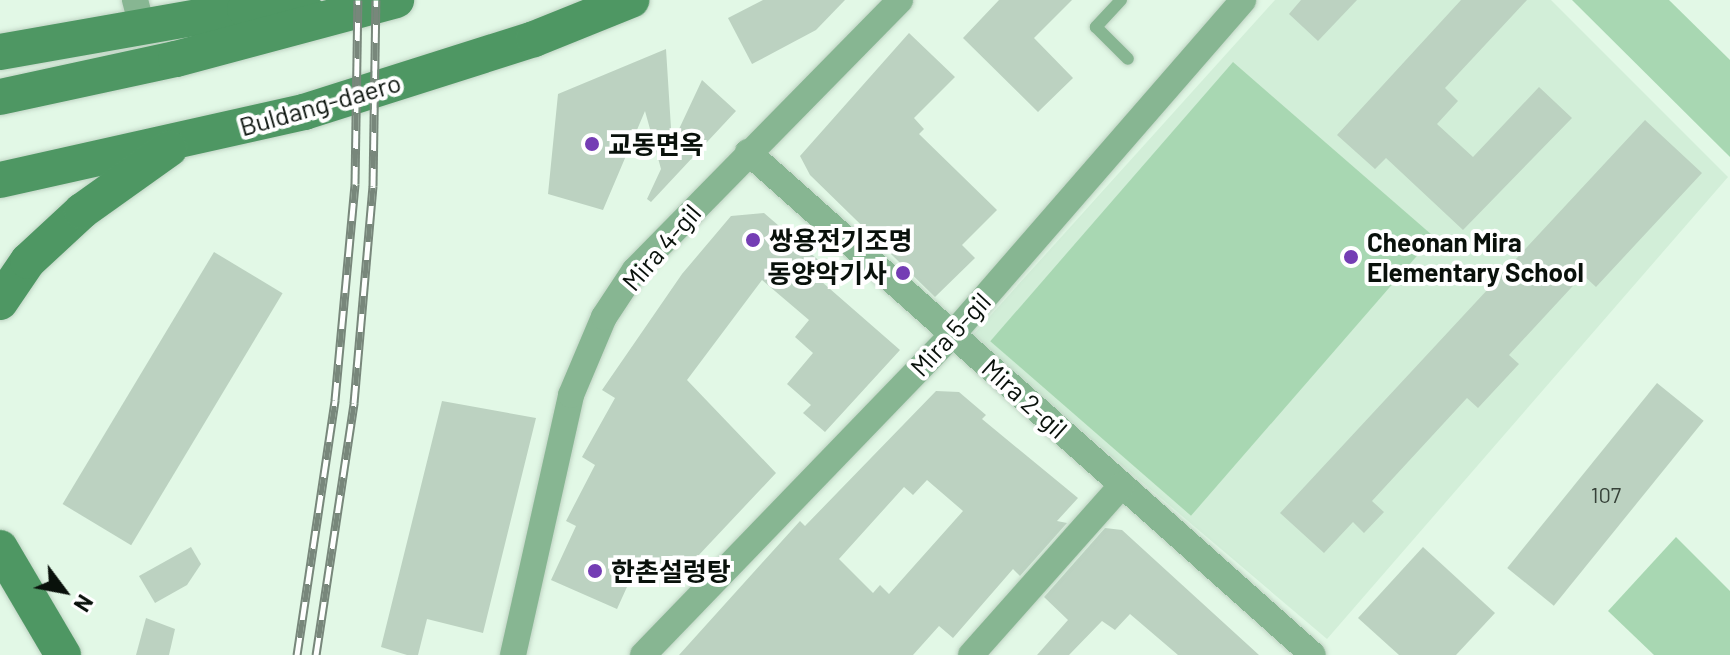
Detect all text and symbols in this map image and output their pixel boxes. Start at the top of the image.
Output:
street label: Buldang-daero [236,66,404,142]
place label: 교동면옥 [608,128,704,160]
marker: 교동면옥 [583,135,601,153]
street label: Mira 4-gil [615,197,707,297]
place label: 쌍용전기조명 [769,224,913,256]
place label: Cheonan Mira Elementary School [1367,226,1584,288]
marker: 쌍용전기조명 [744,231,762,249]
marker: Cheonan Mira Elementary School [1342,248,1360,266]
place label: 동양악기사 [767,257,887,289]
marker: 동양악기사 [894,264,912,282]
street label: Mira 5-gil [903,286,997,382]
street label: Mira 2-gil [976,352,1074,444]
house number: 107 [1591,482,1621,508]
north arrow [24,551,104,631]
place label: 한촌설렁탕 [611,555,731,587]
marker: 한촌설렁탕 [586,562,604,580]
text: N [69,591,99,617]

